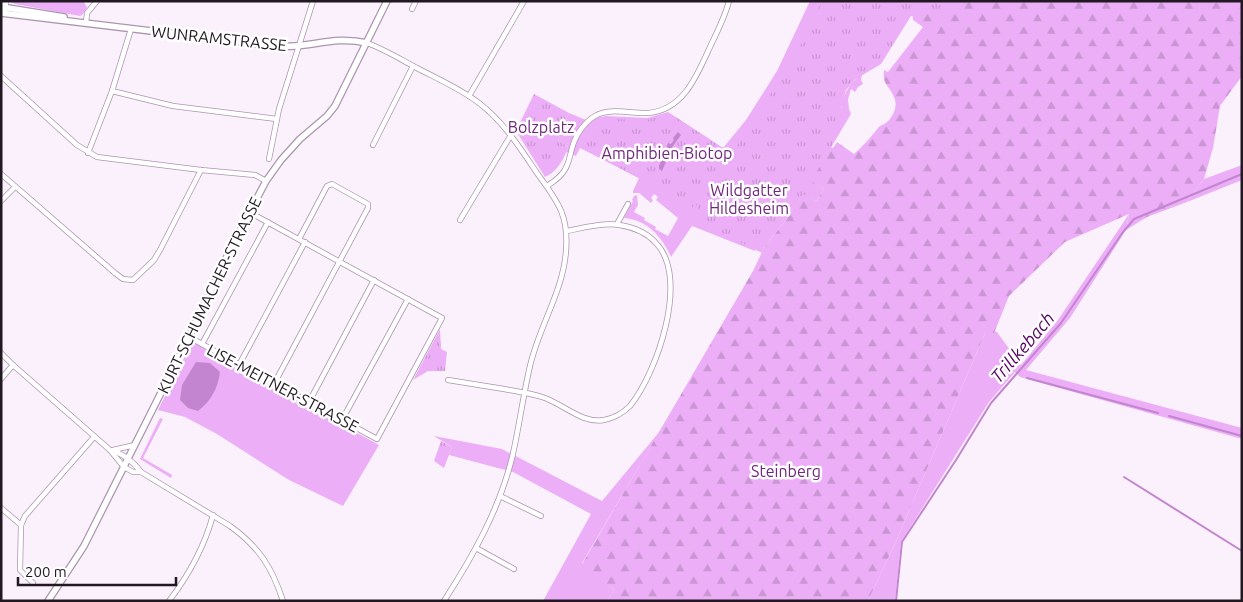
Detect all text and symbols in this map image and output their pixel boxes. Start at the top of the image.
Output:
street label: WUNRAMSTRASSE [150,22,288,54]
park label: Bolzplatz [508,118,574,136]
park label: Amphibien-Biotop [602,144,732,162]
park label: Wildgatter Hildesheim [709,181,789,217]
street label: KURT-SCHUMACHER-STRASSE [153,194,265,396]
water label: Trillkebach [986,308,1058,386]
street label: LISE-MEITNER-STRASSE [204,340,362,436]
park label: Steinberg [751,462,821,480]
scale bar [18,554,175,586]
text: 200 m [25,563,67,580]

